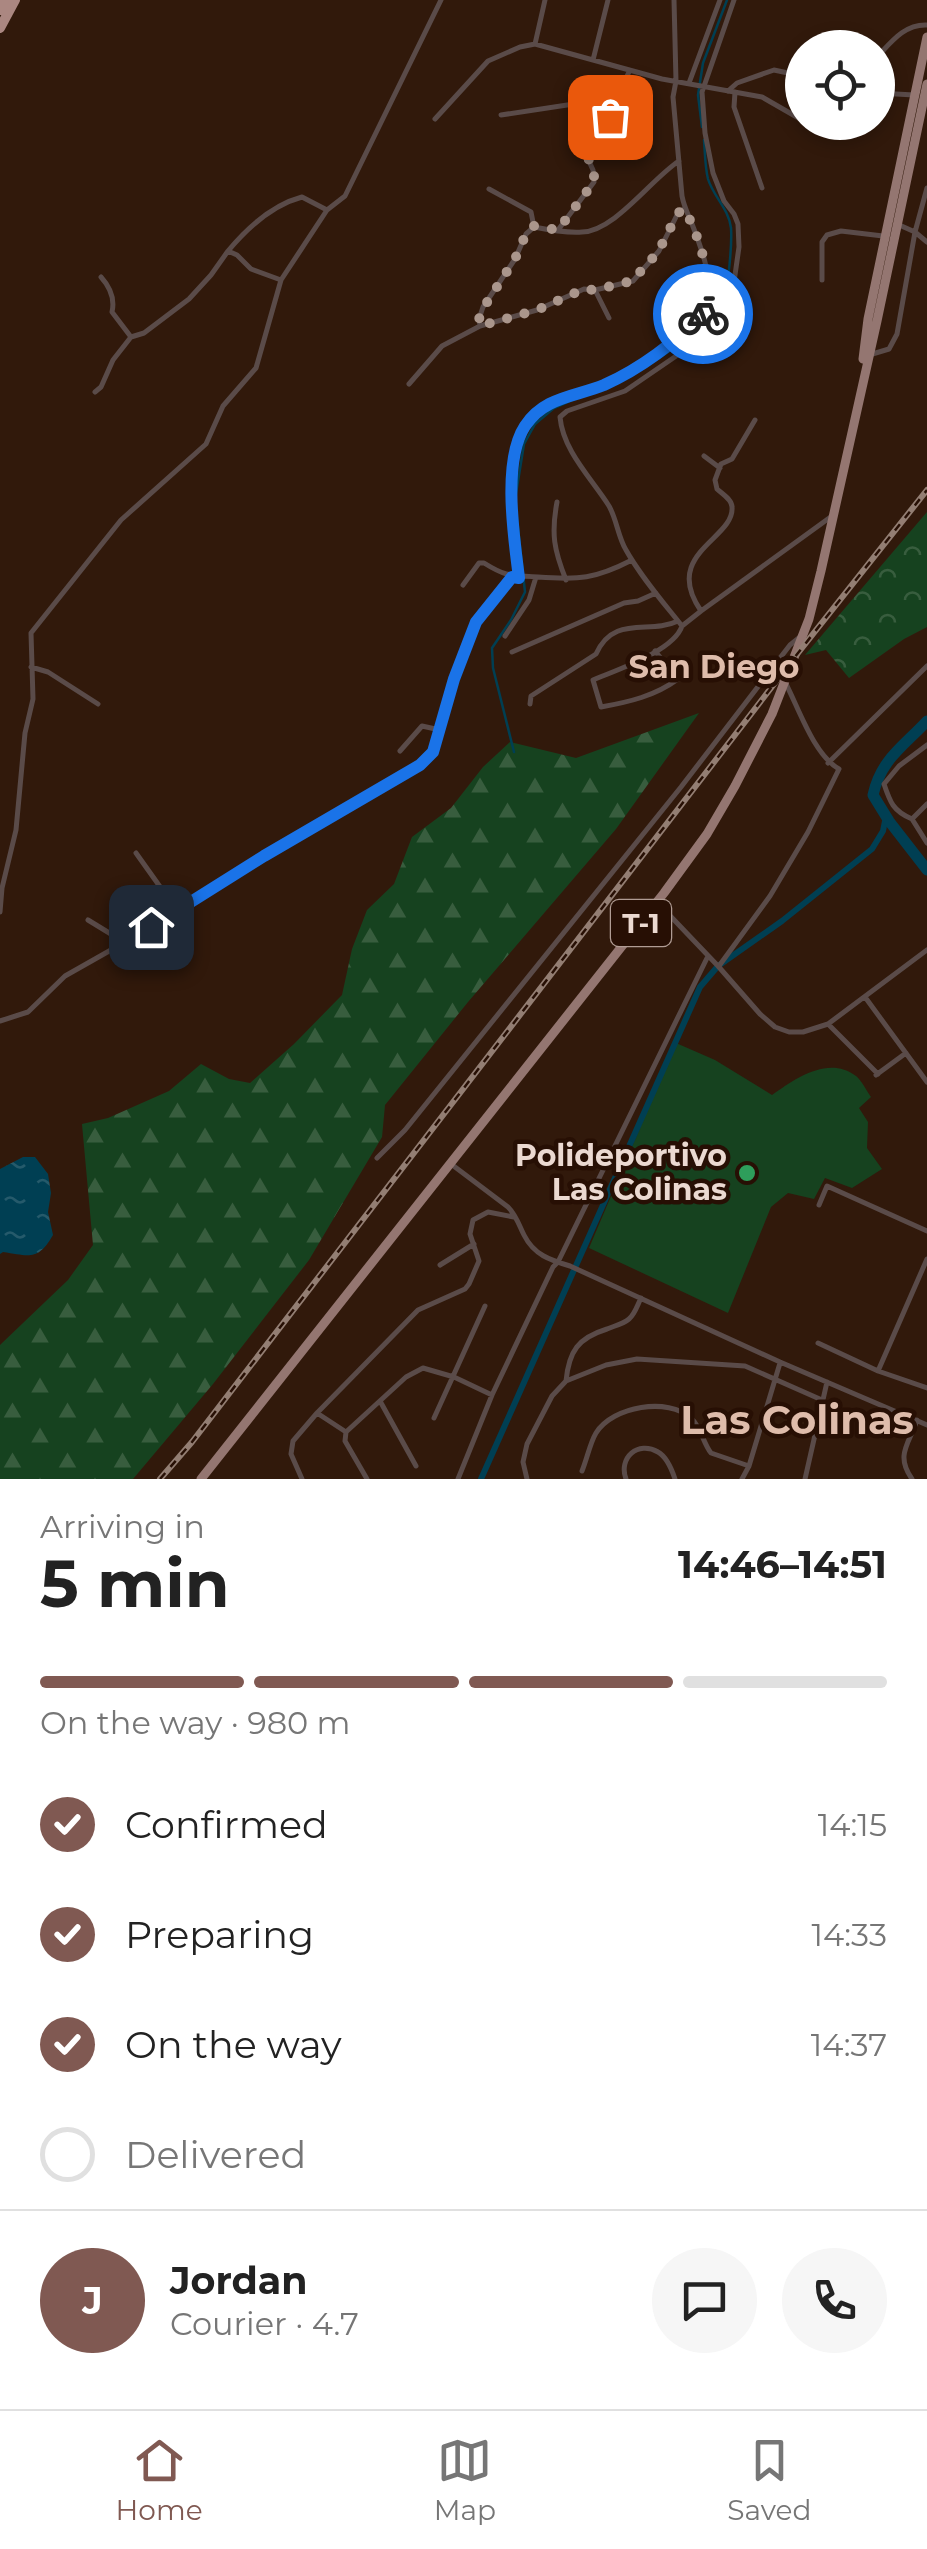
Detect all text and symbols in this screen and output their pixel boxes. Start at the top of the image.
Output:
map controls [785,30,895,140]
button: locate [785,30,895,140]
pin [568,75,653,160]
icon: bag [583,90,638,145]
courier [653,264,753,364]
icon: bike [676,287,731,342]
district label: San Diego [629,647,799,686]
pin [109,885,194,970]
icon: home [124,900,179,955]
road number: T-1 [611,900,671,946]
place label: Polideportivo Las Colinas [515,1137,727,1208]
marker: Polideportivo Las Colinas [736,1162,758,1184]
district label: Las Colinas [680,1395,914,1444]
text: Arriving in [40,1507,205,1546]
text: 14:46–14:51 [678,1541,887,1588]
text: 5 min [40,1544,230,1623]
text: On the way · 980 m [40,1703,351,1742]
icon: check [40,1797,95,1852]
text: Confirmed [125,1801,328,1848]
text: 14:15 [818,1805,887,1844]
icon: check [40,1907,95,1962]
text: Preparing [125,1911,314,1958]
text: 14:33 [811,1915,887,1954]
icon: check [40,2017,95,2072]
text: On the way [125,2021,342,2068]
text: 14:37 [811,2025,887,2064]
text: Delivered [125,2131,306,2178]
button: chat [652,2248,757,2353]
button: phone [782,2248,887,2353]
text: Jordan [170,2257,308,2304]
text: J [82,2277,103,2324]
text: Courier · 4.7 [170,2304,359,2343]
tab: Home [116,2433,203,2527]
tab: Map [434,2433,496,2527]
tab: Saved [727,2433,811,2527]

